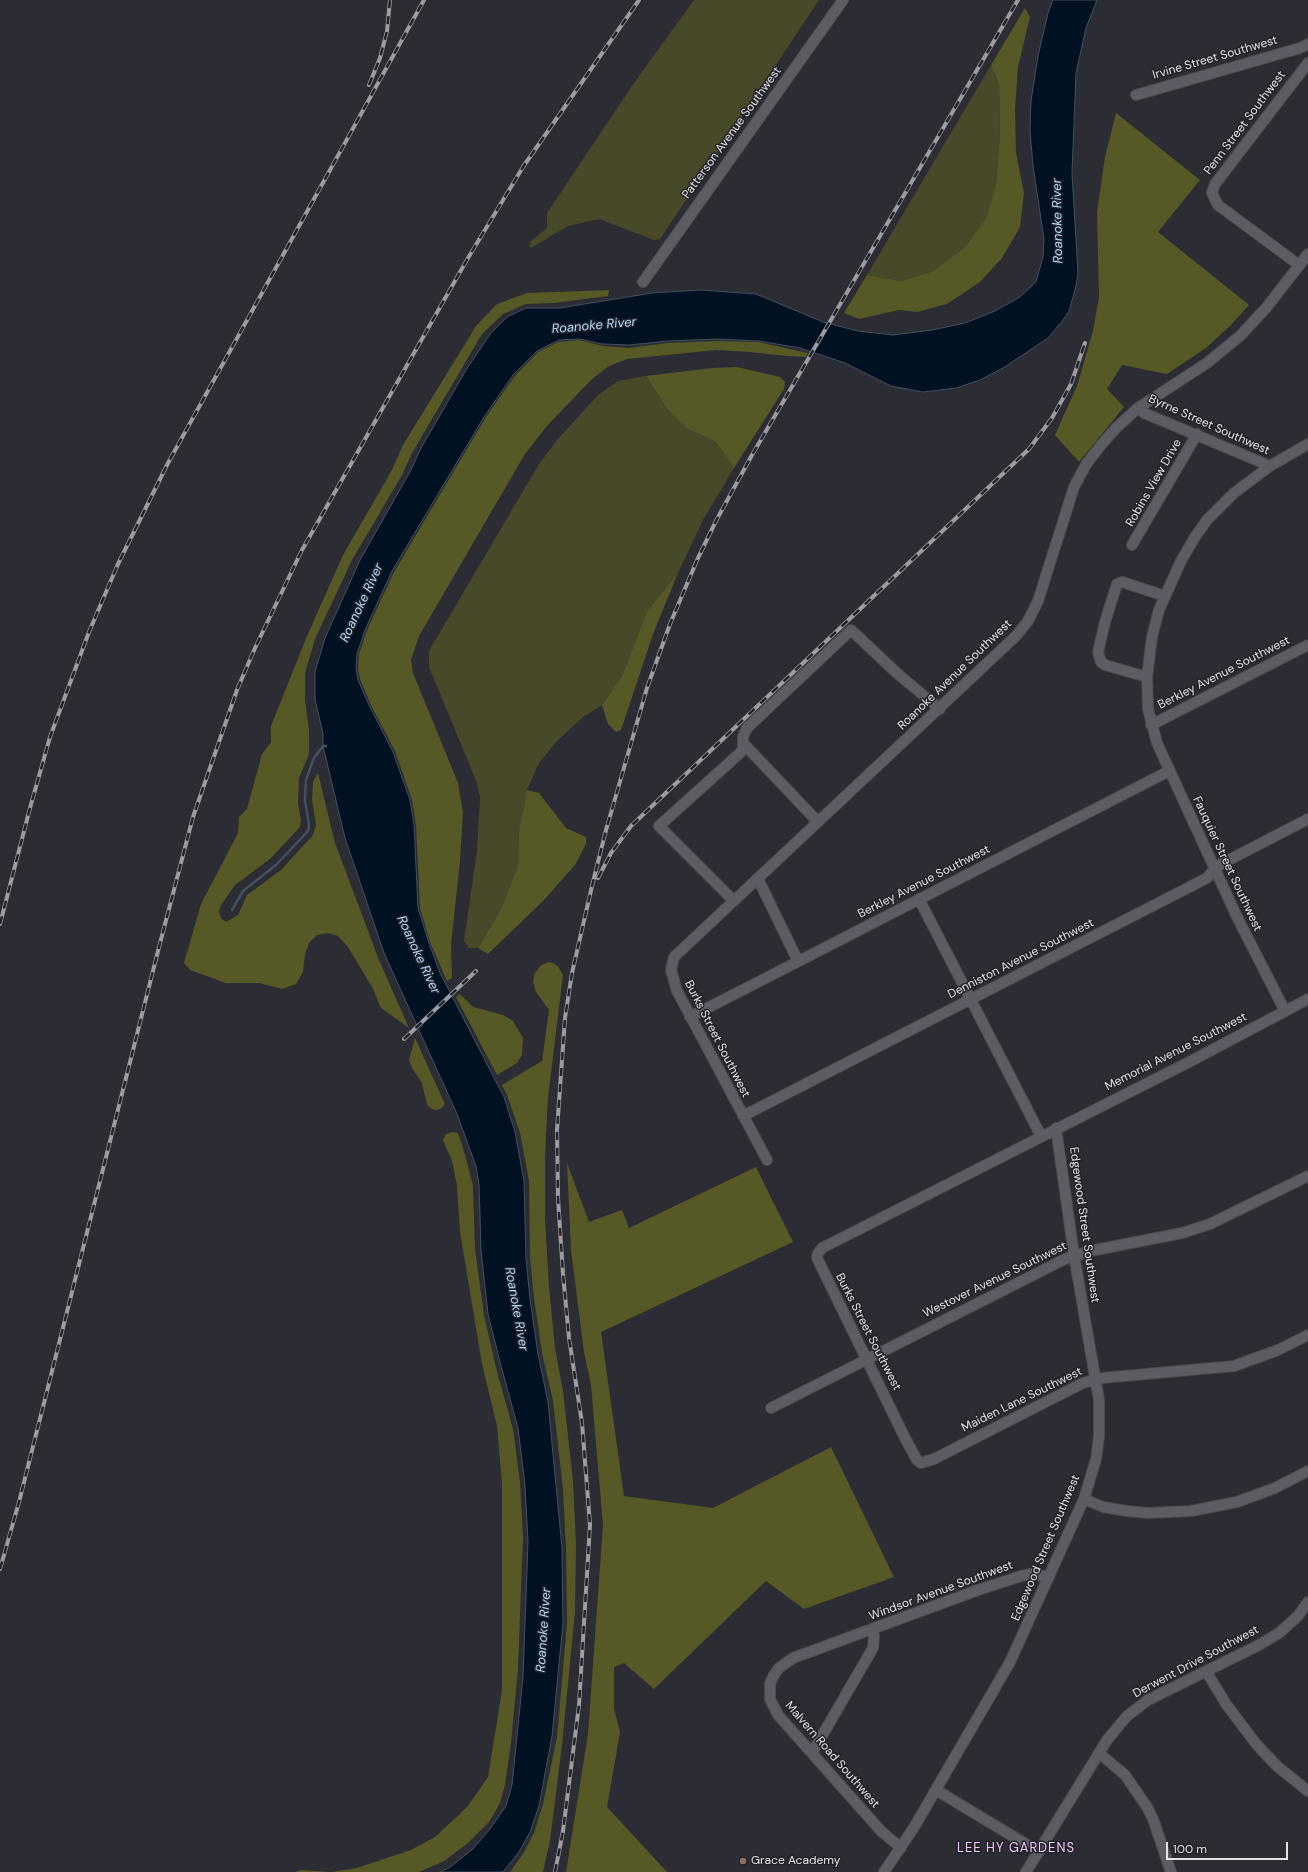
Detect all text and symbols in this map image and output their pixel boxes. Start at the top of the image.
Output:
street label: Irvine Street Southwest [1151,33,1279,83]
street label: Patterson Avenue Southwest [679,64,785,202]
street label: Penn Street Southwest [1201,68,1289,178]
water label: Roanoke River [1049,178,1067,264]
water label: Roanoke River [551,315,637,337]
street label: Byrne Street Southwest [1146,392,1272,458]
street label: Robins View Drive [1123,437,1185,529]
water label: Roanoke River [337,561,387,645]
street label: Roanoke Avenue Southwest [895,617,1015,733]
street label: Berkley Avenue Southwest [1156,633,1292,713]
street label: Fauquier Street Southwest [1189,794,1265,934]
street label: Berkley Avenue Southwest [856,842,992,922]
water label: Roanoke River [393,913,443,997]
street label: Denniston Avenue Southwest [946,916,1096,1002]
street label: Burks Street Southwest [681,978,753,1100]
street label: Memorial Avenue Southwest [1103,1010,1249,1094]
street label: Edgewood Street Southwest [1066,1146,1102,1304]
street label: Westover Avenue Southwest [921,1239,1069,1321]
water label: Roanoke River [501,1266,531,1352]
street label: Burks Street Southwest [832,1271,904,1393]
street label: Maiden Lane Southwest [959,1365,1085,1435]
street label: Edgewood Street Southwest [1009,1473,1083,1623]
street label: Windsor Avenue Southwest [867,1558,1015,1624]
water label: Roanoke River [533,1587,555,1673]
street label: Derwent Drive Southwest [1131,1623,1261,1701]
street label: Malvern Road Southwest [782,1699,882,1811]
scale bar [1168,1834,1290,1860]
district label: LEE HY GARDENS [957,1841,1075,1857]
text: 100 m [1173,1841,1207,1857]
place label: Grace Academy [751,1854,840,1868]
marker: Grace Academy [738,1856,748,1866]

